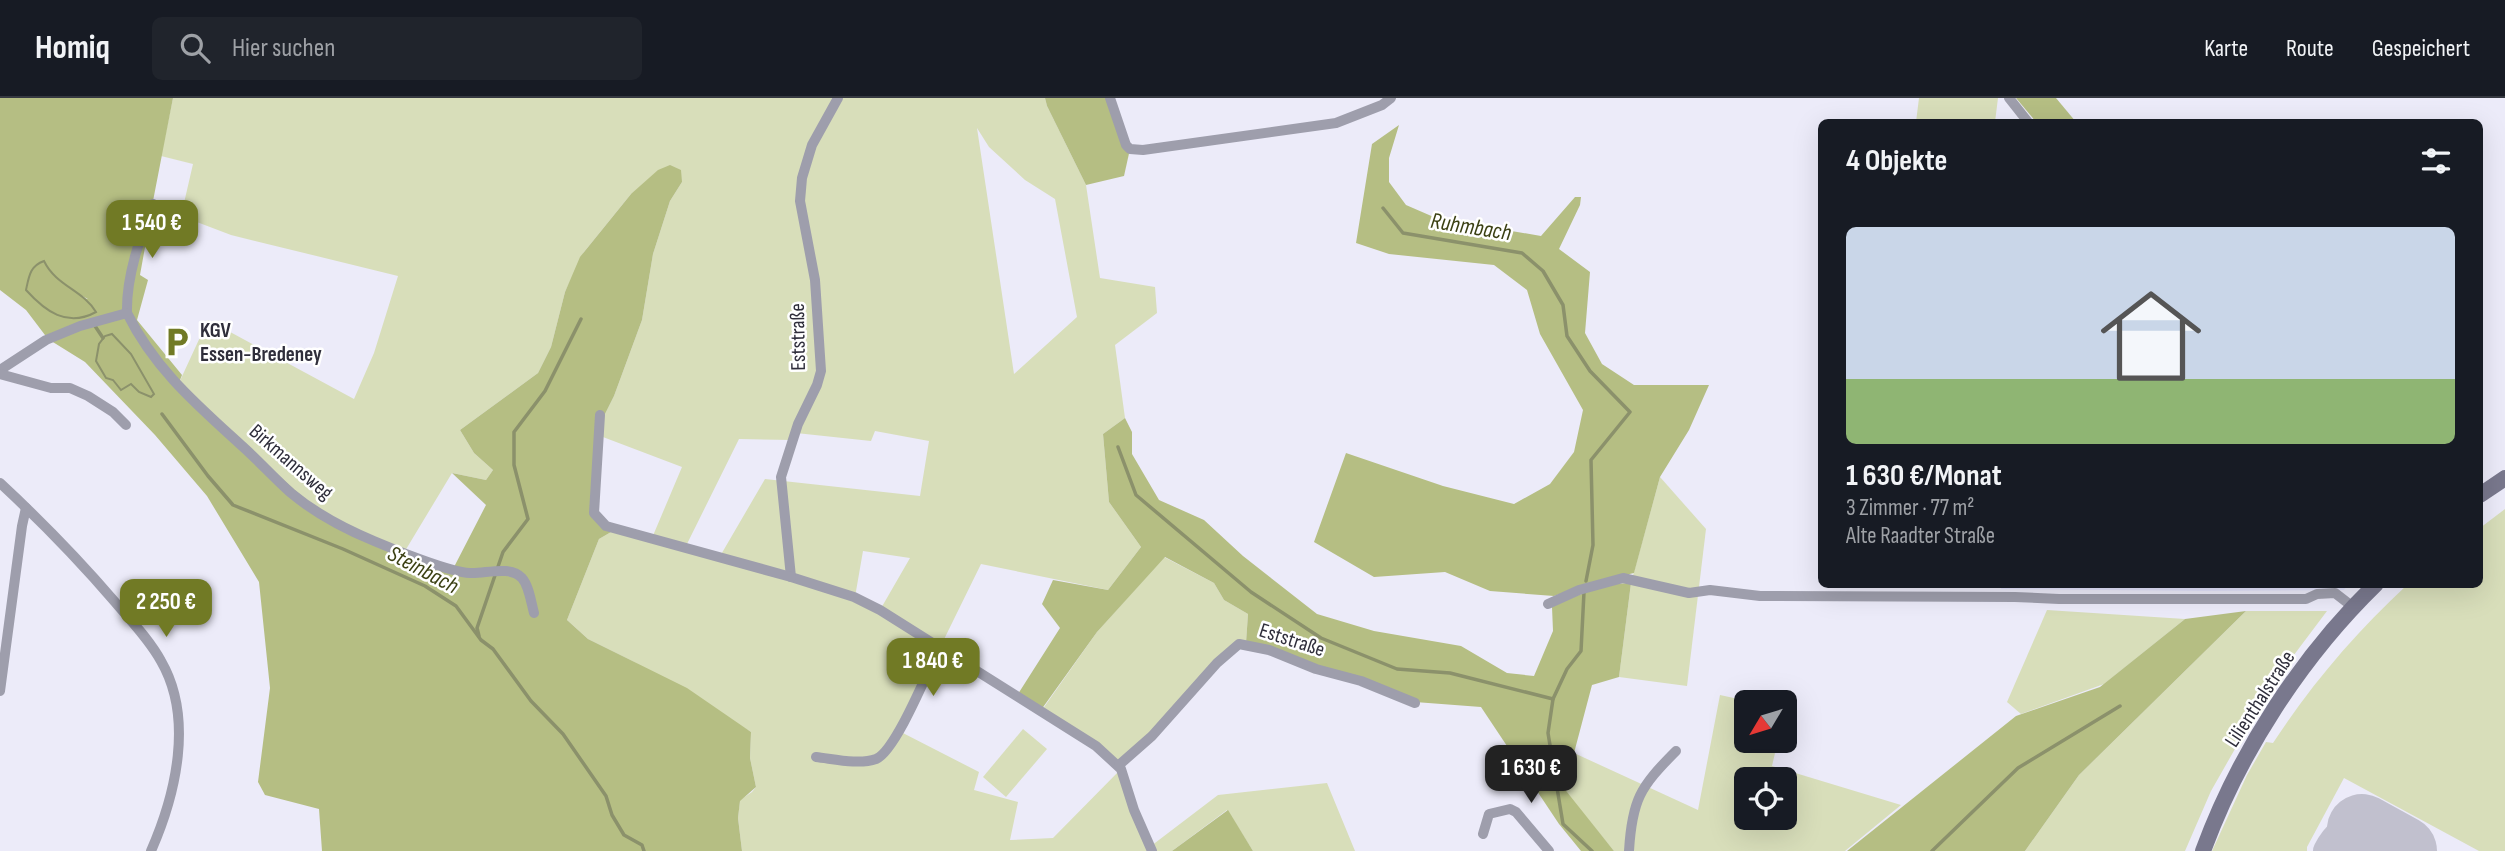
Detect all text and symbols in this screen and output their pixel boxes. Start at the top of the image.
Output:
search box [152,17,642,80]
text: Homiq [35,28,110,68]
icon: search [176,29,214,67]
text: Hier suchen [232,33,335,64]
text: Karte [2204,34,2248,63]
text: Route [2286,34,2334,63]
text: Gespeichert [2372,34,2470,63]
icon: filters [2417,142,2455,180]
text: 4 Objekte [1846,143,1947,179]
pin: 1 540 € [87,200,217,260]
water label: Ruhmbach [1429,207,1514,247]
text: 1 540 € [122,209,182,237]
icon: home [2088,273,2214,399]
street label: Eststraße [785,303,811,371]
place label: KGV Essen-Bredeney [200,318,322,367]
parking icon: KGV Essen-Bredeney [160,325,194,359]
street label: Birkmannsweg [244,419,338,505]
text: 1 630 €/Monat [1846,458,2002,494]
text: 3 Zimmer · 77 m² [1846,494,1974,522]
text: Alte Raadter Straße [1846,522,1995,550]
water label: Steinbach [383,540,464,600]
pin: 2 250 € [101,580,231,639]
text: 2 250 € [136,588,196,616]
street label: Eststraße [1256,618,1328,662]
pin: 1 840 € [868,638,998,698]
street label: Lilienthalstraße [2220,646,2300,752]
text: 1 840 € [903,647,963,675]
north arrow [1734,690,1797,752]
map controls [1734,690,1797,830]
pin: 1 630 € [1466,746,1596,805]
text: 1 630 € [1501,754,1561,782]
button: locate [1734,767,1797,830]

